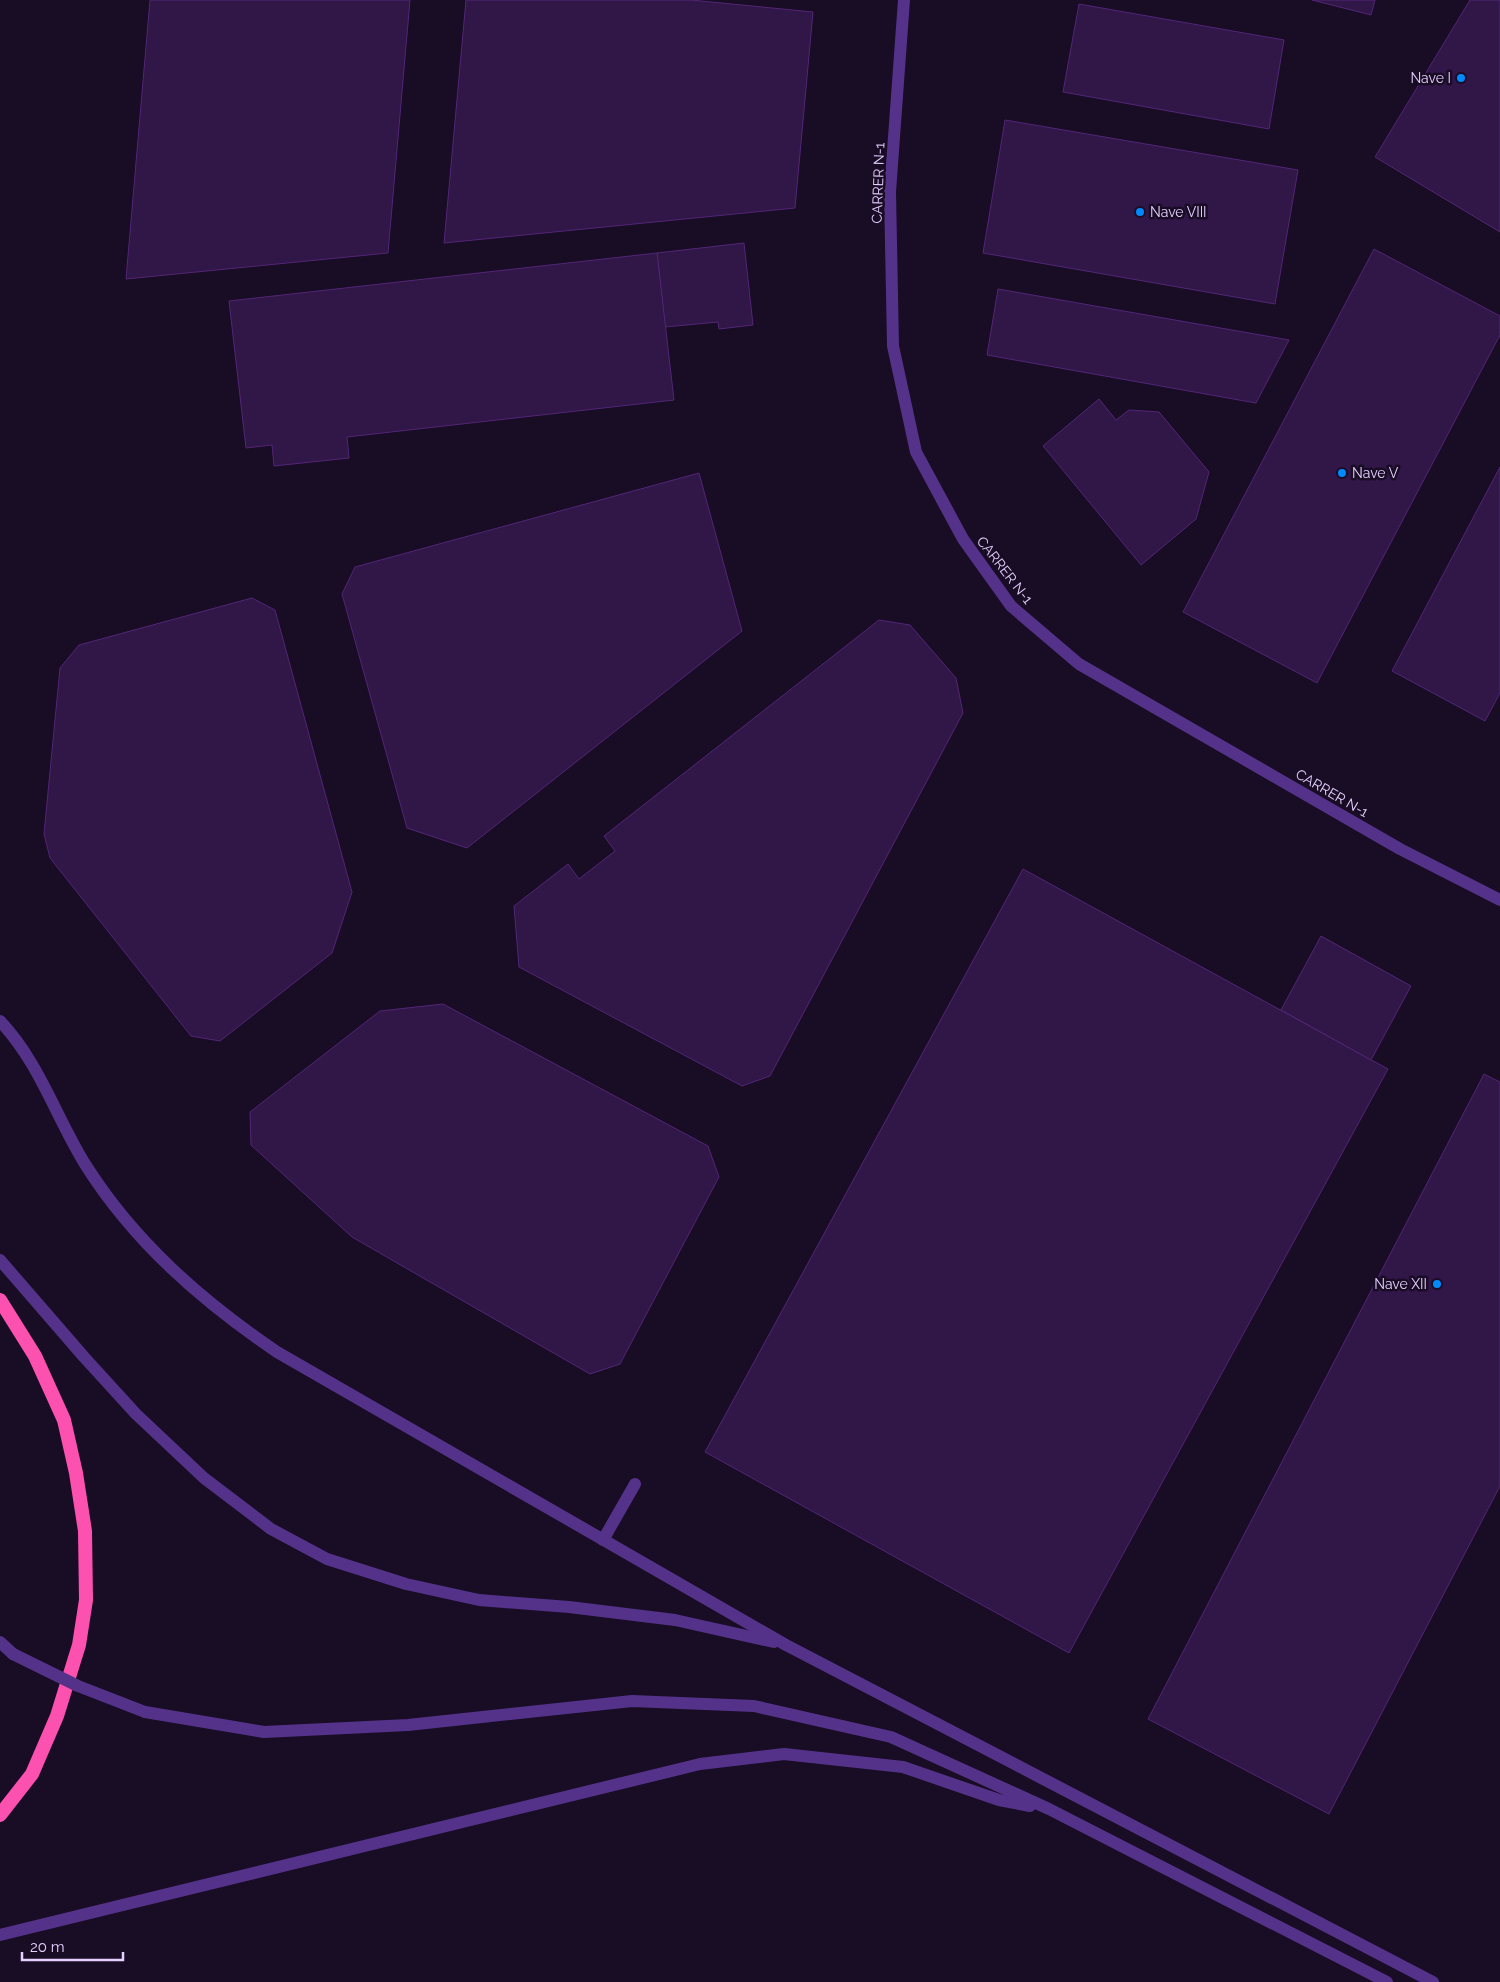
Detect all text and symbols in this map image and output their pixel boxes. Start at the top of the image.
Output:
place label: Nave I [1410,70,1451,86]
marker: Nave I [1455,72,1467,84]
street label: CARRER N-1 [869,142,887,224]
place label: Nave VIII [1150,204,1207,220]
marker: Nave VIII [1134,206,1146,218]
place label: Nave V [1352,465,1399,481]
marker: Nave V [1336,467,1348,479]
street label: CARRER N-1 [974,533,1036,607]
street label: CARRER N-1 [1293,766,1371,820]
place label: Nave XII [1374,1276,1427,1292]
marker: Nave XII [1431,1278,1443,1290]
scale bar [22,1930,124,1962]
text: 20 m [30,1938,65,1956]

